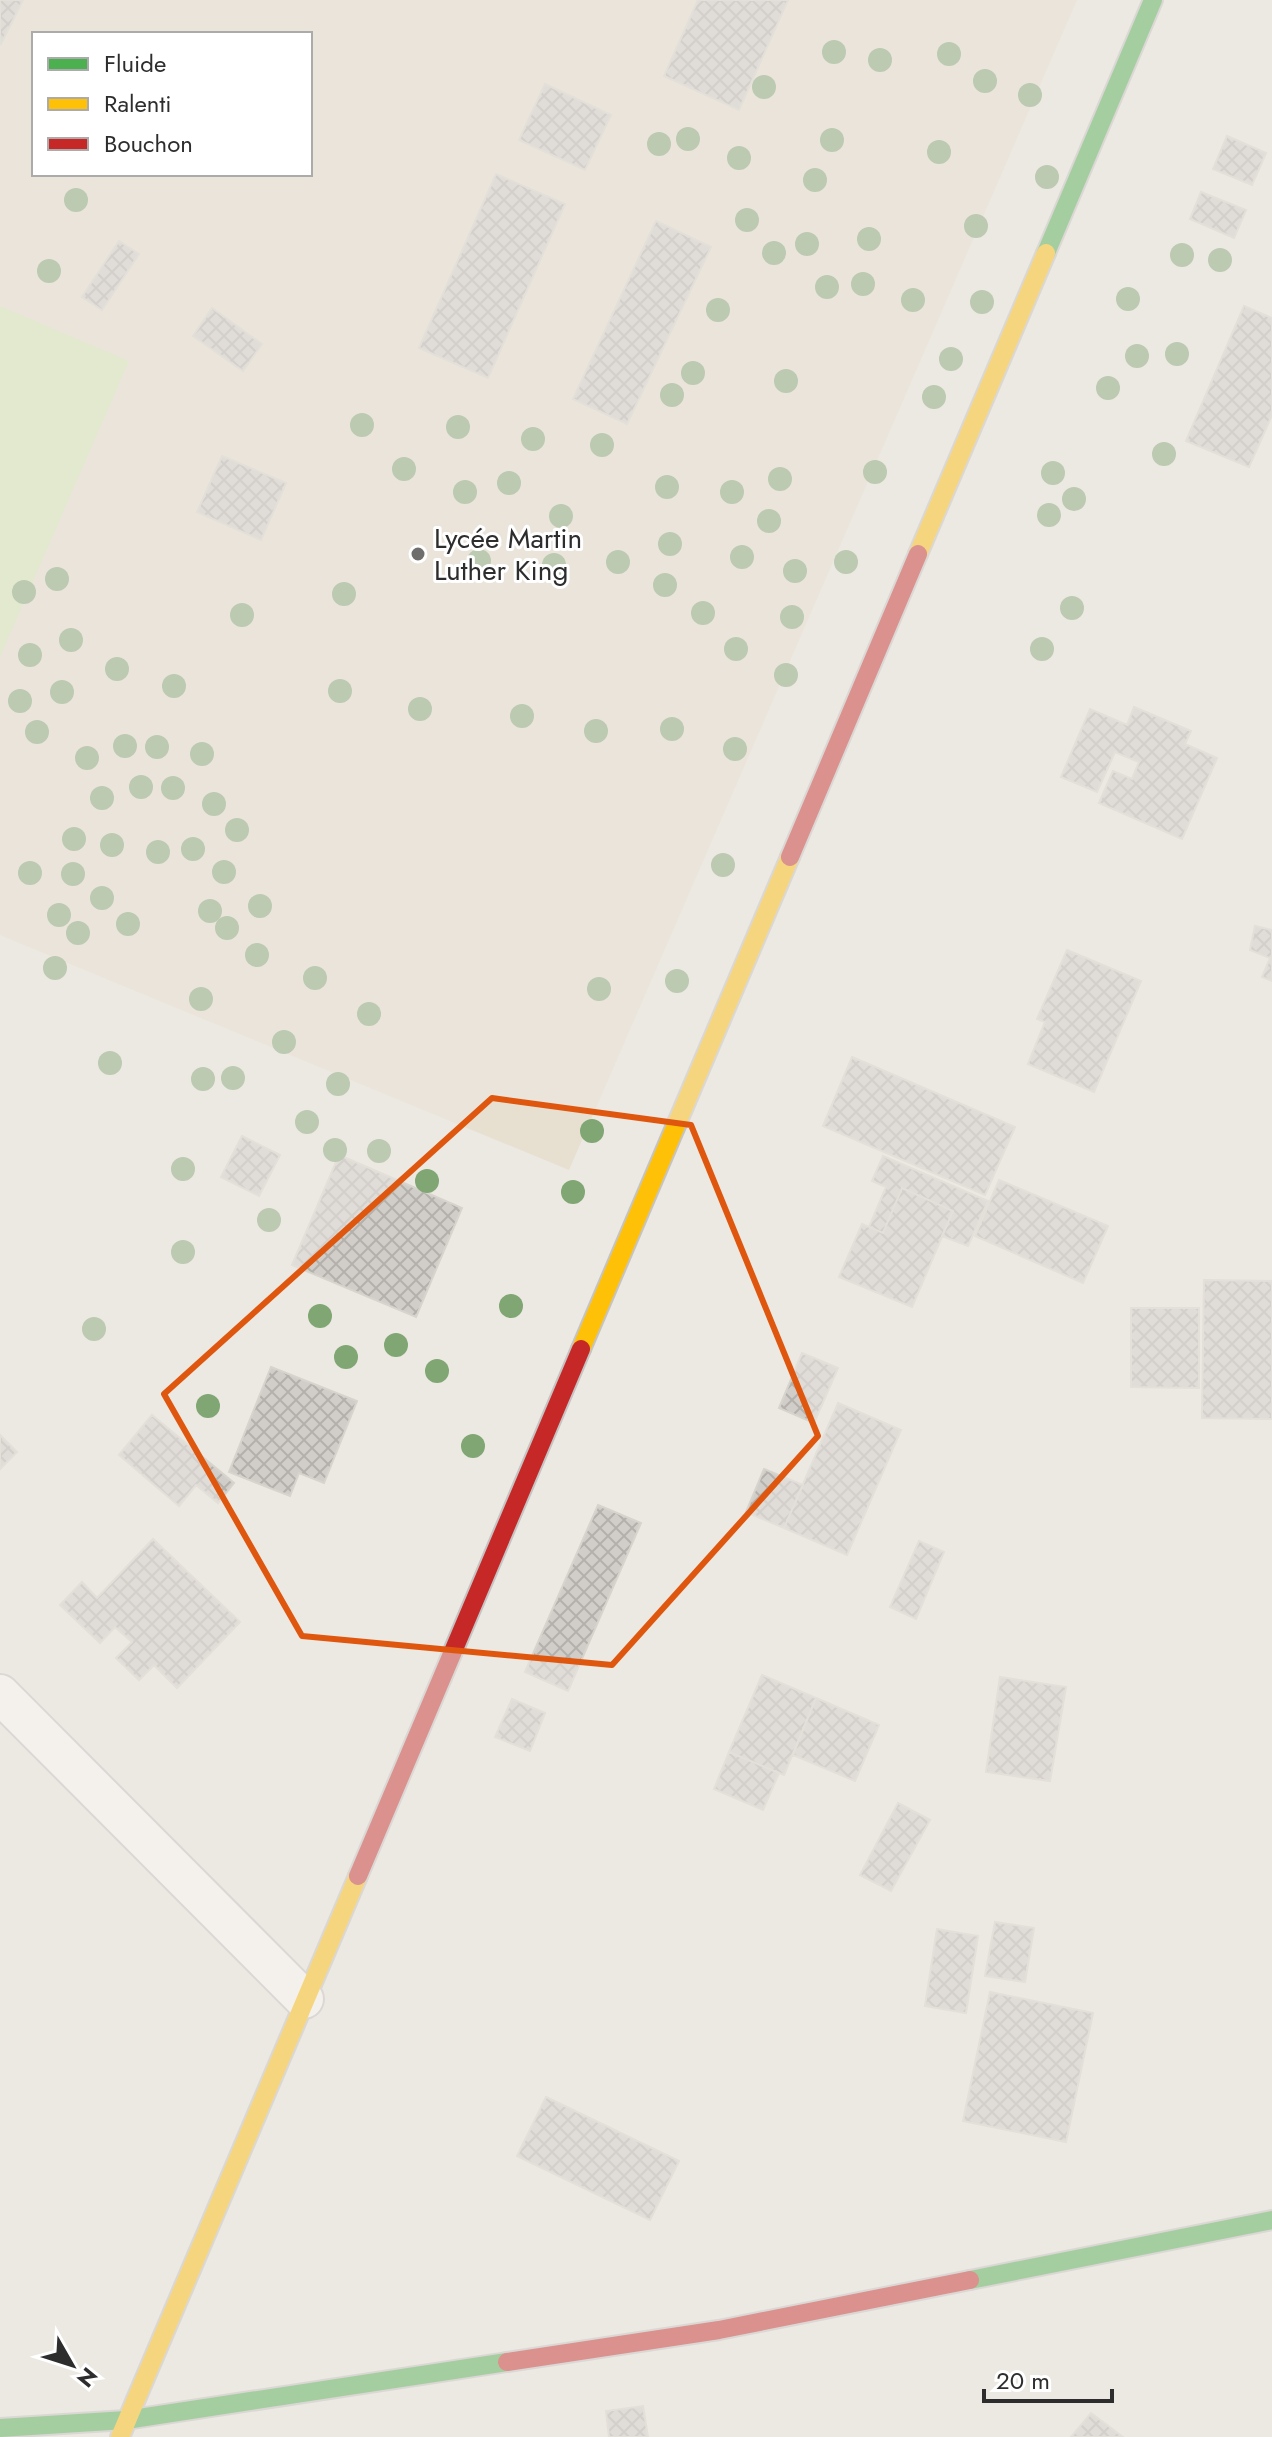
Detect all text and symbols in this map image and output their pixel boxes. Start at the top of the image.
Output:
legend [32,32,312,176]
text: Fluide [104,46,166,81]
text: Ralenti [104,86,171,121]
text: Bouchon [104,126,193,161]
place label: Lycée Martin Luther King [434,518,582,591]
marker: Lycée Martin Luther King [409,545,427,563]
north arrow [32,2325,112,2405]
scale bar [984,2353,1112,2403]
text: N [70,2361,105,2394]
text: 20 m [996,2363,1050,2398]

